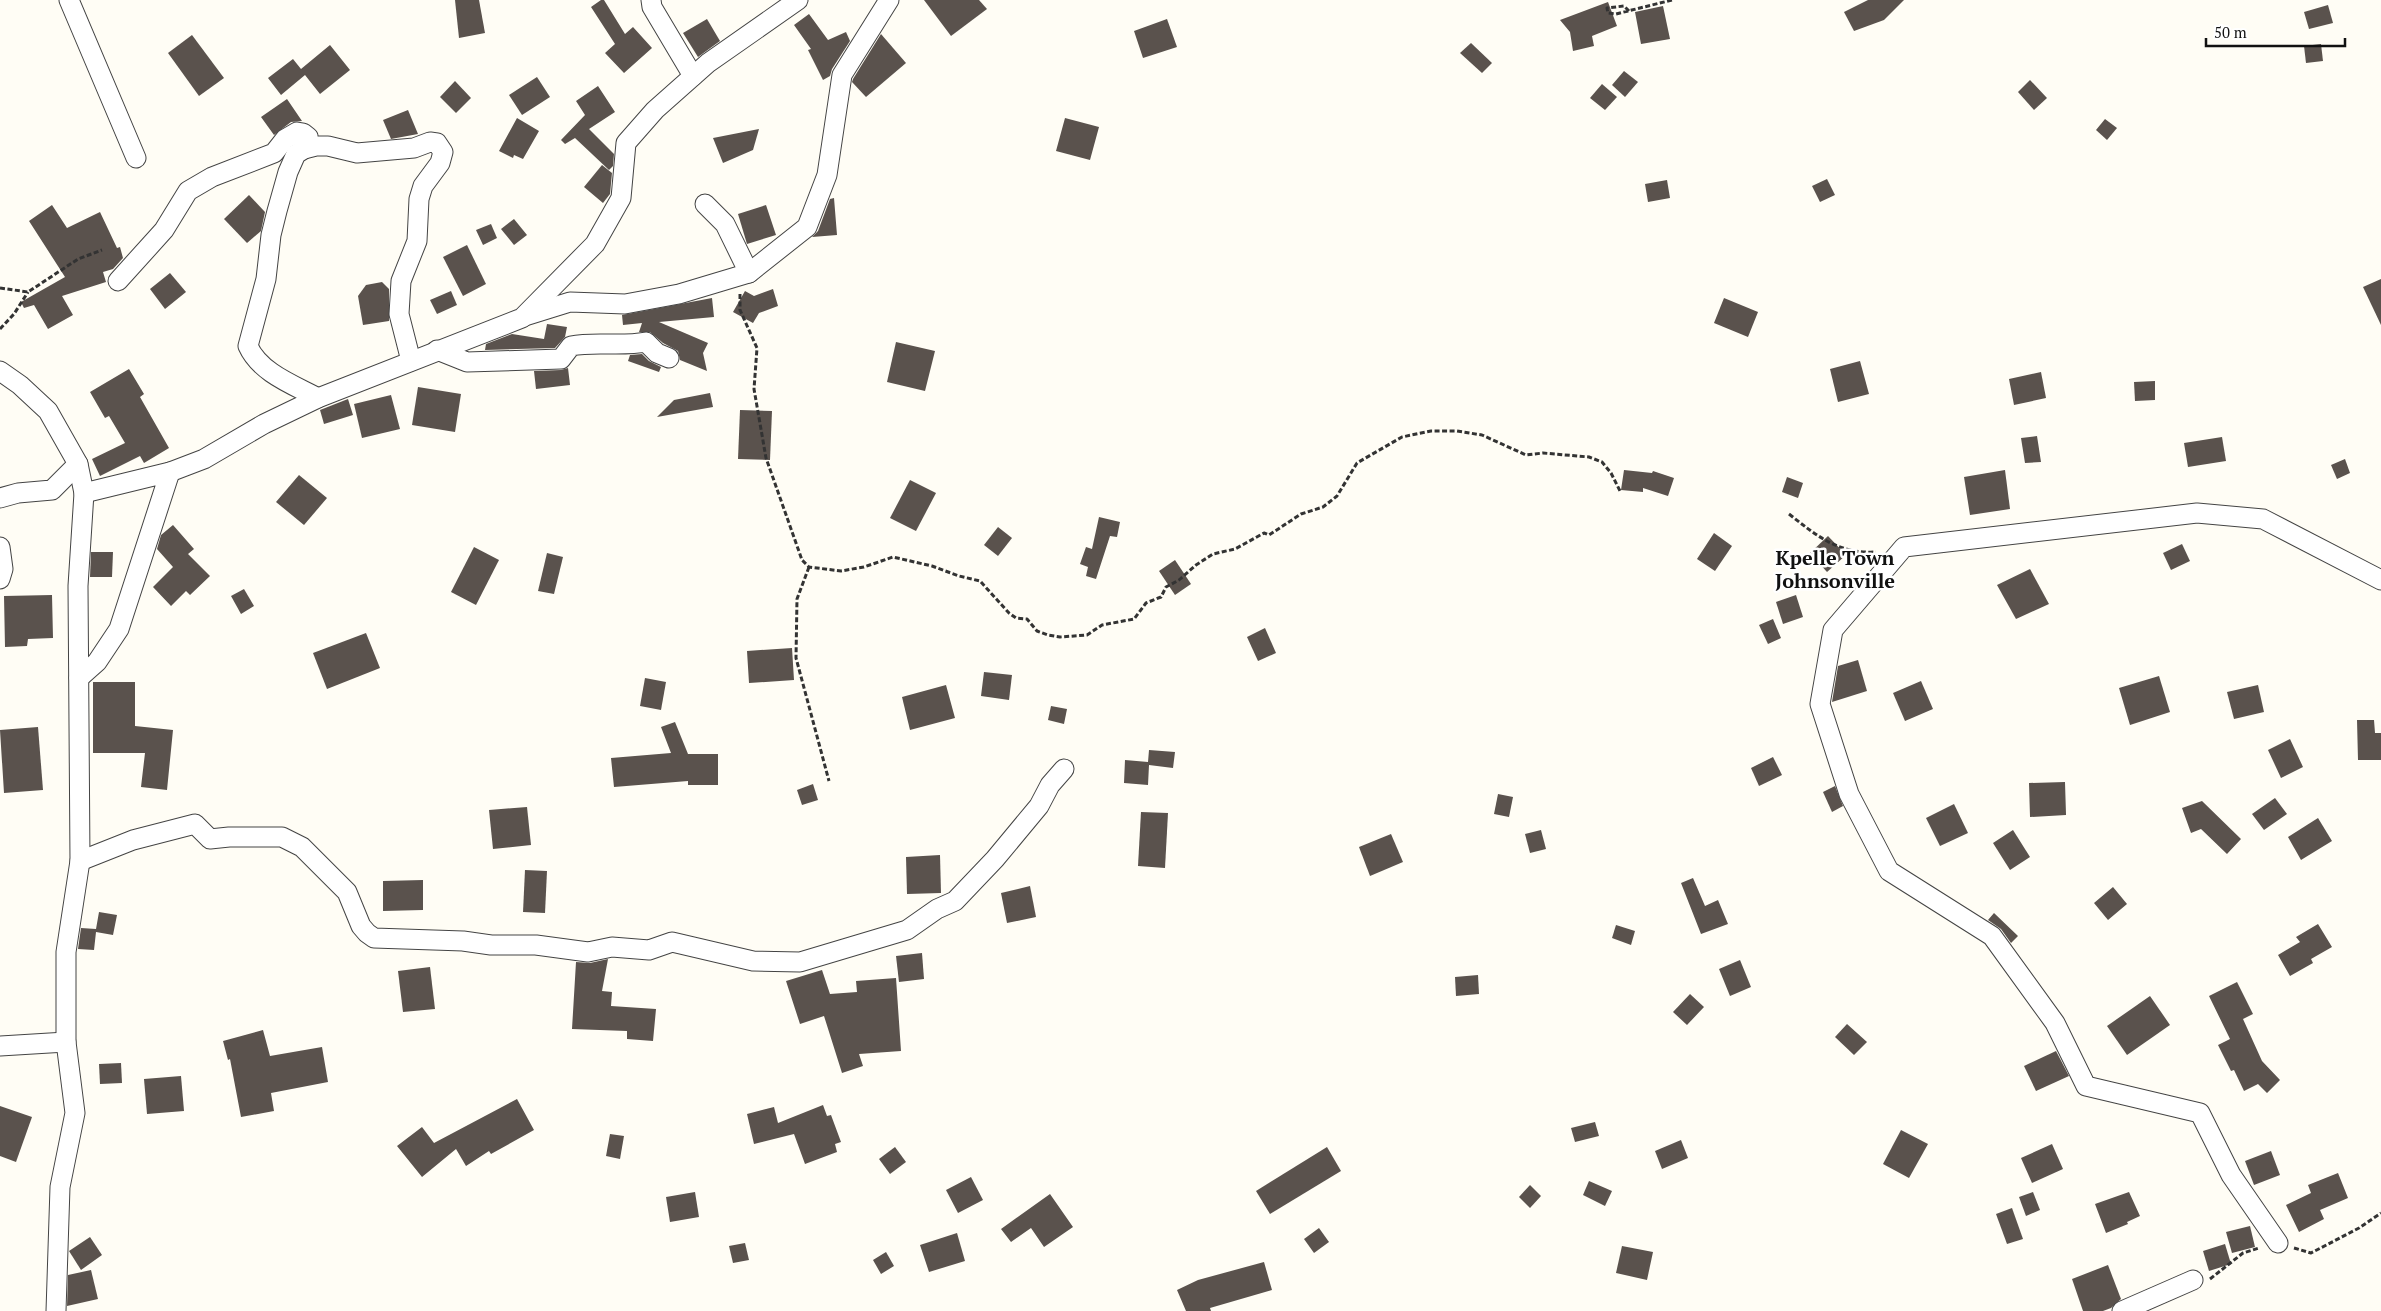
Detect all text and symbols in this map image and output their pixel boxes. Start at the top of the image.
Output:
scale bar [2206,15,2345,47]
text: 50 m [2214,22,2247,42]
district label: Kpelle Town Johnsonville [1775,544,1895,594]

